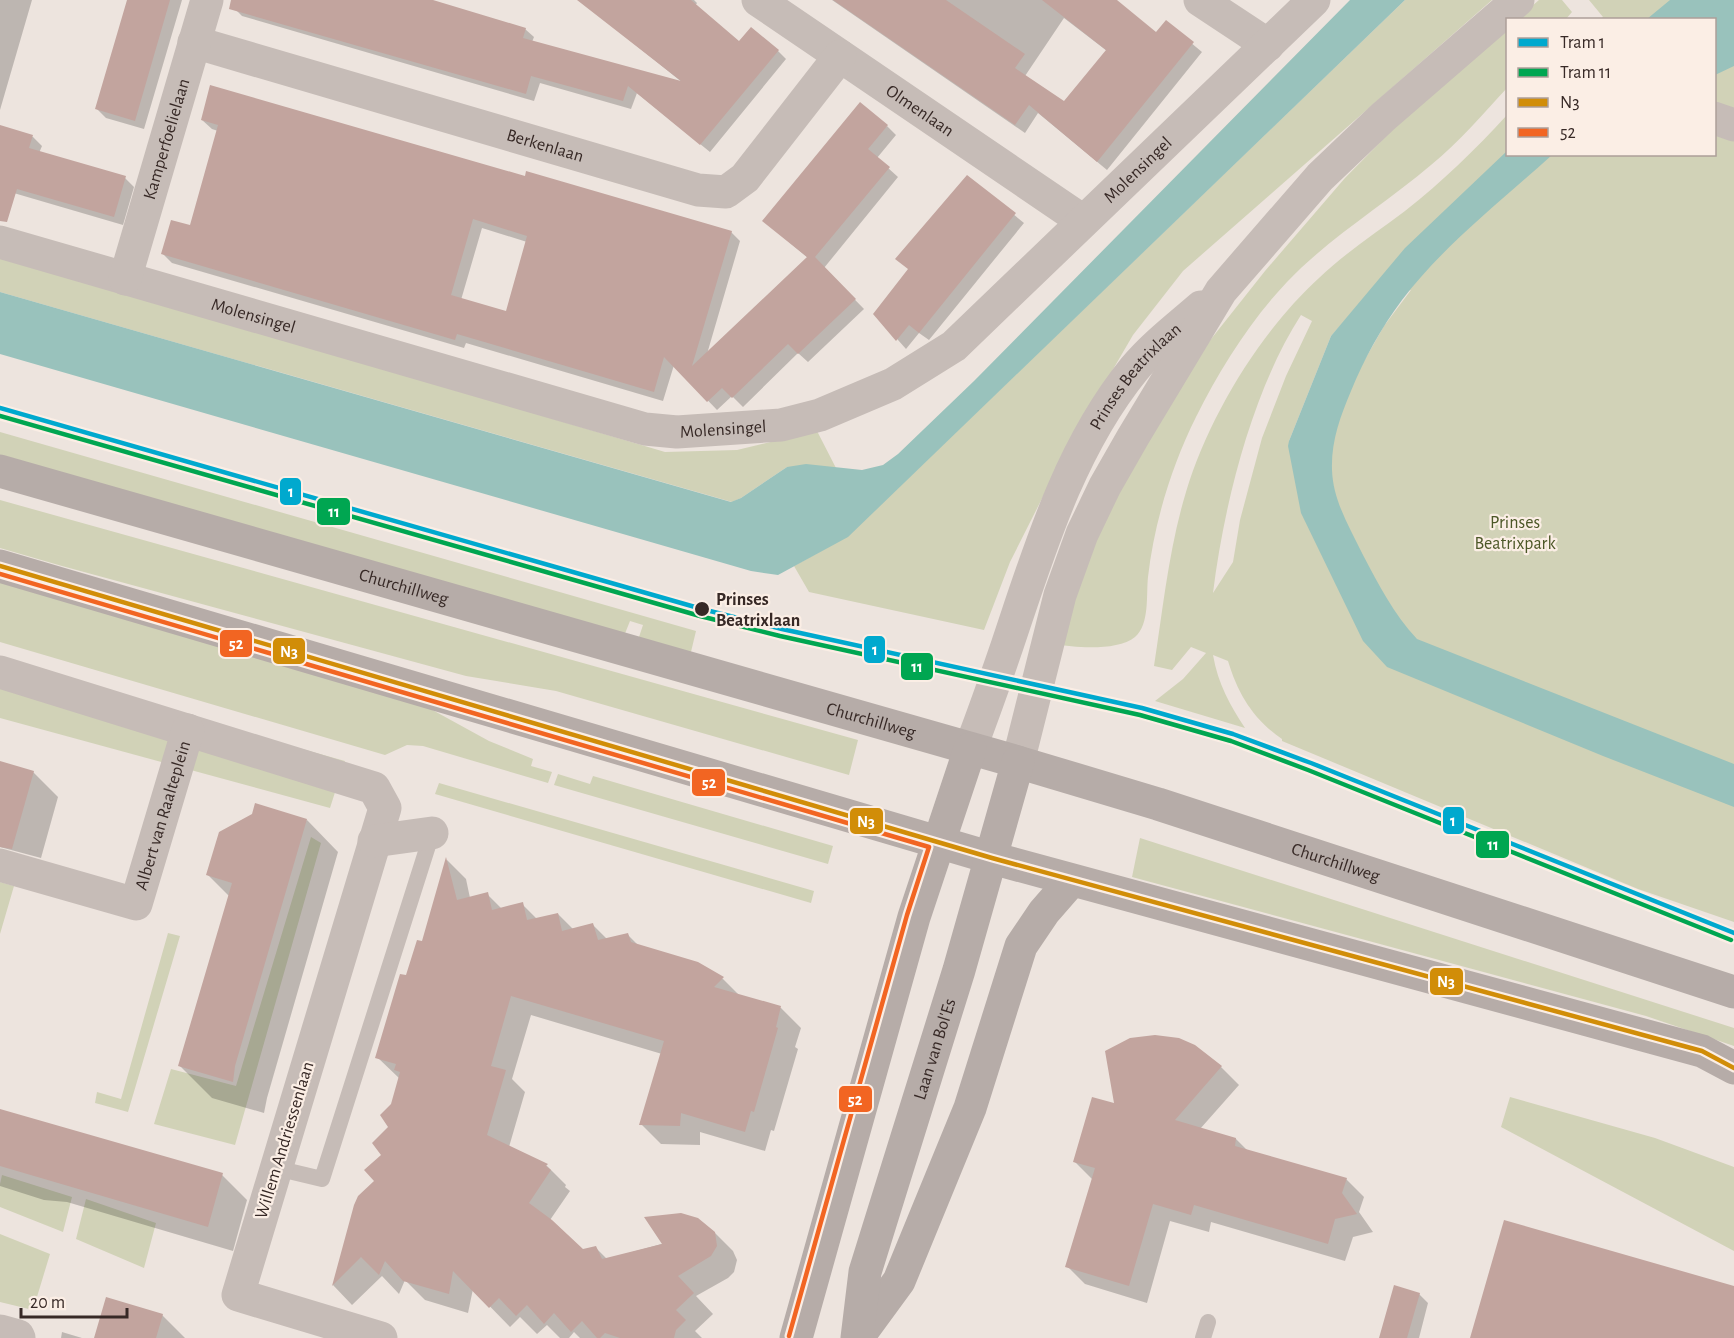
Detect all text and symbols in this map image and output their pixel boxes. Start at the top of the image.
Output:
legend [1506,18,1716,156]
text: Tram 1 [1560,34,1605,52]
text: Tram 11 [1560,64,1611,82]
street label: Kamperfoelielaan [141,77,193,202]
street label: Olmenlaan [882,82,957,140]
text: N3 [1560,94,1580,112]
text: 52 [1560,124,1576,142]
street label: Berkenlaan [504,126,586,166]
street label: Molensingel [1101,134,1176,207]
street label: Molensingel [209,296,297,337]
street label: Prinses Beatrixlaan [1087,320,1185,433]
street label: Molensingel [679,418,767,442]
line badge: 1 [279,477,302,506]
text: 1 [288,484,294,500]
line badge: 11 [316,497,351,526]
text: 11 [328,504,340,520]
park label: Prinses Beatrixpark [1474,514,1556,553]
street label: Churchillweg [357,566,450,609]
place label: Prinses Beatrixlaan [716,591,800,630]
marker: Prinses Beatrixlaan [693,600,711,618]
line badge: 52 [219,629,253,658]
line badge: 1 [863,635,886,664]
text: 52 [229,636,244,652]
line badge: N3 [272,637,306,665]
text: 1 [872,642,878,658]
text: N3 [280,644,298,660]
line badge: 11 [900,652,934,681]
text: 11 [911,659,923,675]
street label: Churchillweg [824,700,918,742]
street label: Albert van Raalteplein [133,739,194,892]
line badge: 52 [691,768,726,797]
text: 52 [702,775,717,791]
line badge: 1 [1442,806,1465,835]
line badge: N3 [849,807,884,835]
text: 1 [1450,813,1456,829]
text: N3 [857,814,875,830]
line badge: 11 [1475,830,1510,859]
text: 11 [1487,837,1499,853]
street label: Churchillweg [1289,840,1382,886]
line badge: N3 [1429,967,1464,996]
text: N3 [1437,974,1455,990]
street label: Laan van Bol'Es [911,996,960,1102]
street label: Willem Andriessenlaan [252,1060,317,1221]
line badge: 52 [838,1085,873,1113]
text: 52 [848,1092,863,1108]
scale bar [21,1281,128,1319]
text: 20 m [30,1294,65,1312]

